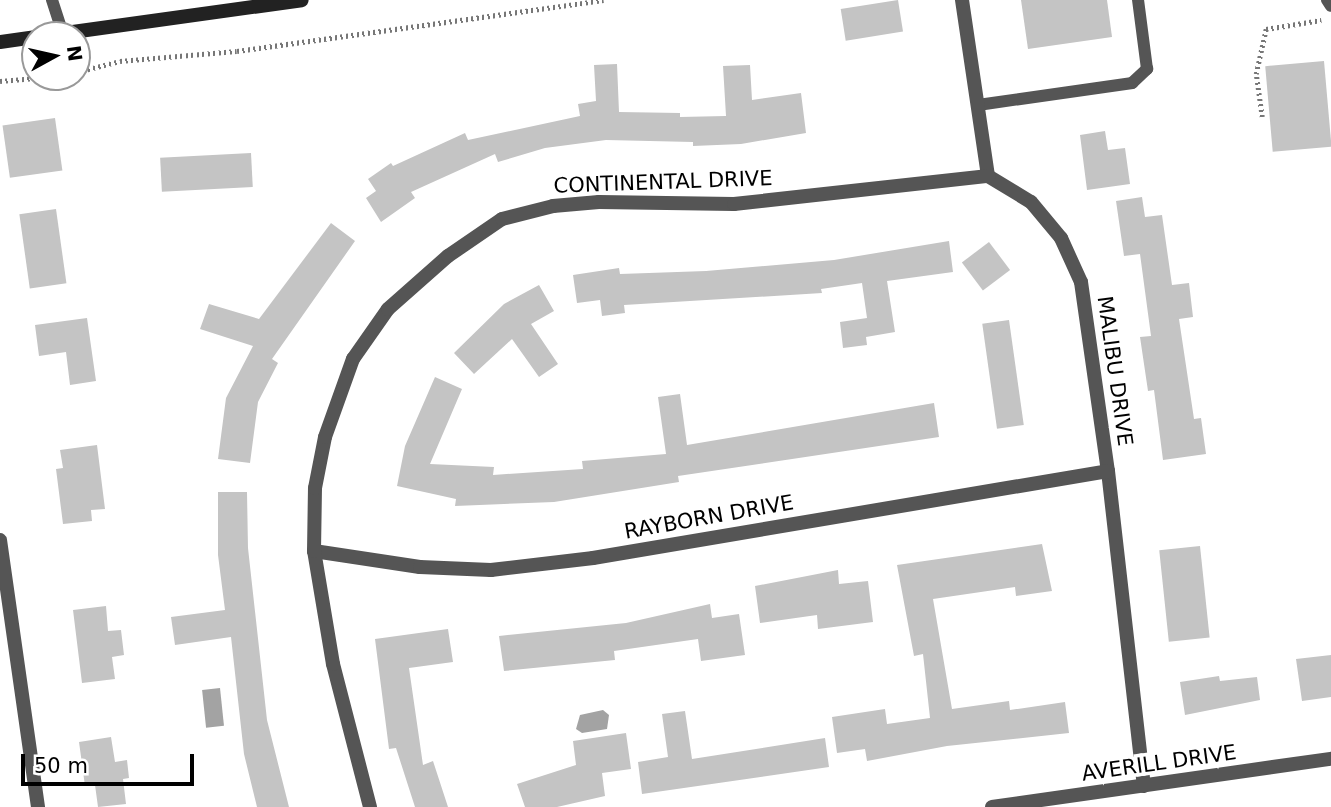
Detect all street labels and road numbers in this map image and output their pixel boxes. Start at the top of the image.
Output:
street label: CONTINENTAL DRIVE [553,166,773,198]
street label: MALIBU DRIVE [1092,294,1138,448]
street label: RAYBORN DRIVE [622,490,796,544]
street label: AVERILL DRIVE [1080,740,1238,786]

